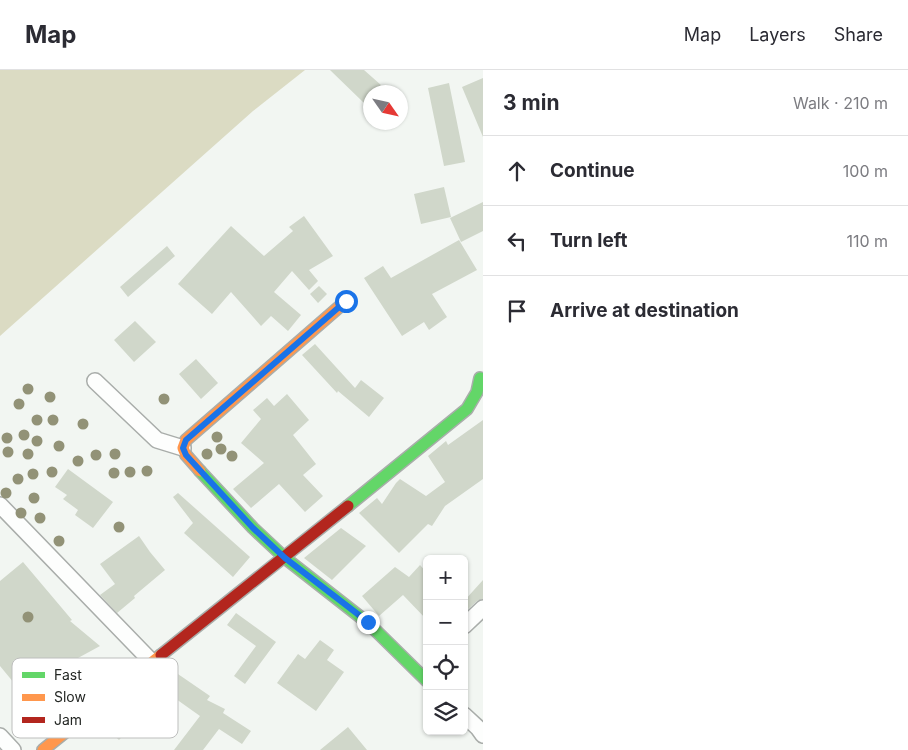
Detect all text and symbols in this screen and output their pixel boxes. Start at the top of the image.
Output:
text: Map [25,20,76,49]
text: Map [684,24,721,45]
text: Layers [749,24,806,45]
text: Share [834,24,883,45]
north arrow [363,85,408,130]
text: 3 min [503,90,559,115]
text: Walk · 210 m [793,93,888,113]
icon: ahead [503,157,531,185]
text: Continue [550,159,635,182]
text: 100 m [843,161,888,181]
icon: left [503,227,531,255]
text: Turn left [550,229,628,252]
text: 110 m [846,231,888,251]
route start [335,290,358,313]
icon: arrive [503,297,531,325]
text: Arrive at destination [550,299,739,322]
map controls [423,555,468,735]
button: + [423,555,468,600]
button: − [423,600,468,645]
route end [357,611,380,634]
button: locate [423,645,468,690]
legend [12,658,178,738]
text: Fast [54,666,82,683]
text: Slow [54,688,86,705]
button: layers [423,690,468,735]
text: Jam [54,711,82,728]

